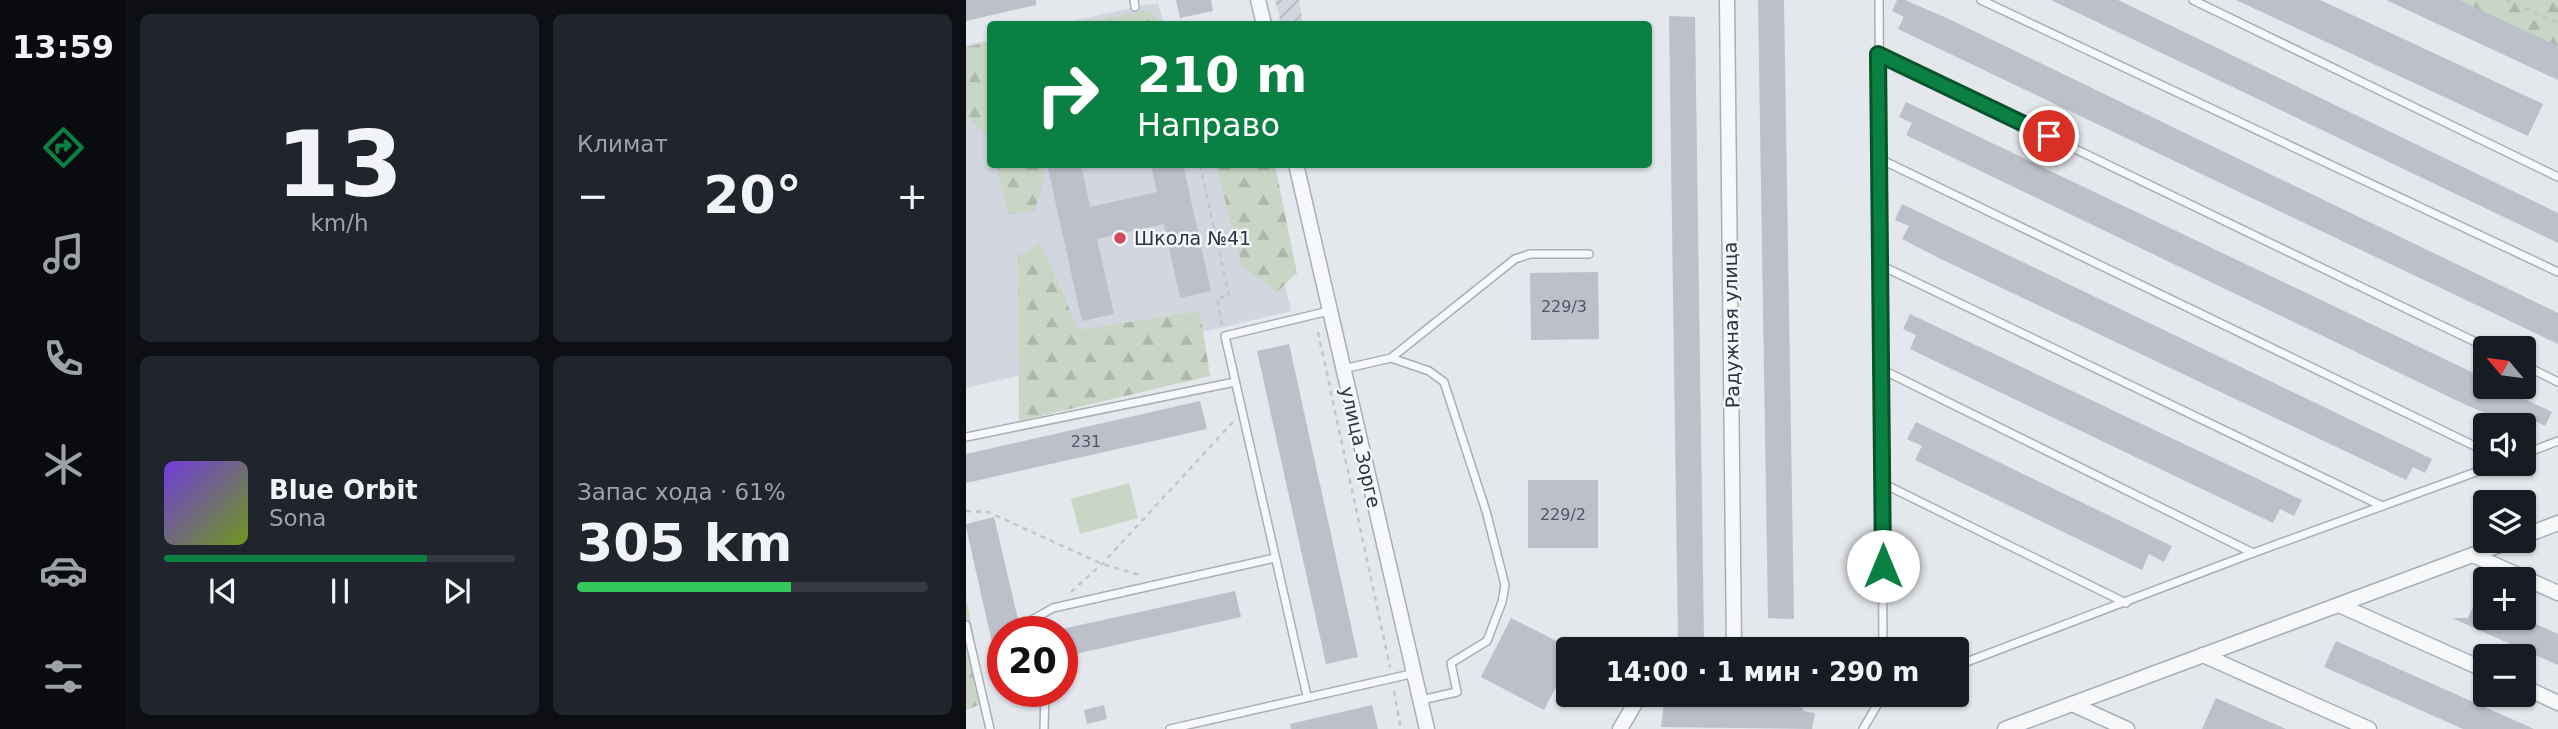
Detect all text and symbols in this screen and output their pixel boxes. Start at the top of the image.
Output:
text: 13:59 [12,28,114,66]
text: 210 m [1137,47,1307,104]
icon: right [1022,49,1113,140]
text: Направо [1137,106,1280,144]
pin [2019,106,2079,166]
text: 13 [276,112,403,217]
icon: arrive [2030,117,2068,155]
icon: directions [39,123,88,172]
text: Климат [577,131,668,157]
text: 20° [703,165,802,225]
text: − [577,174,609,218]
text: + [896,174,928,218]
text: km/h [310,210,369,236]
place label: Школа №41 [1134,227,1251,249]
icon: music [39,229,88,278]
marker: Школа №41 [1112,230,1128,246]
street label: Радужная улица [1719,242,1743,408]
house number: 229/3 [1541,297,1587,316]
icon: phone [39,334,88,383]
north arrow [2473,336,2536,399]
map controls [2473,336,2536,707]
street label: улица Зорге [1336,384,1386,510]
button: sound [2473,413,2536,476]
house number: 231 [1071,432,1101,451]
icon: climate [39,440,88,489]
text: Blue Orbit [269,475,418,505]
text: Запас хода · 61% [577,479,786,505]
button: layers [2473,490,2536,553]
text: Sona [269,505,326,531]
house number: 229/2 [1540,505,1586,524]
text: 305 km [577,513,792,573]
position arrow [1846,529,1920,603]
icon: car [39,546,88,595]
button: + [2473,567,2536,630]
icon: previous [204,572,242,610]
icon: pause [321,572,359,610]
icon: next [438,572,476,610]
speed limit sign: 20 [987,616,1078,707]
button: − [2473,644,2536,707]
icon: filters [39,652,88,701]
text: 14:00 · 1 мин · 290 m [1606,657,1919,687]

